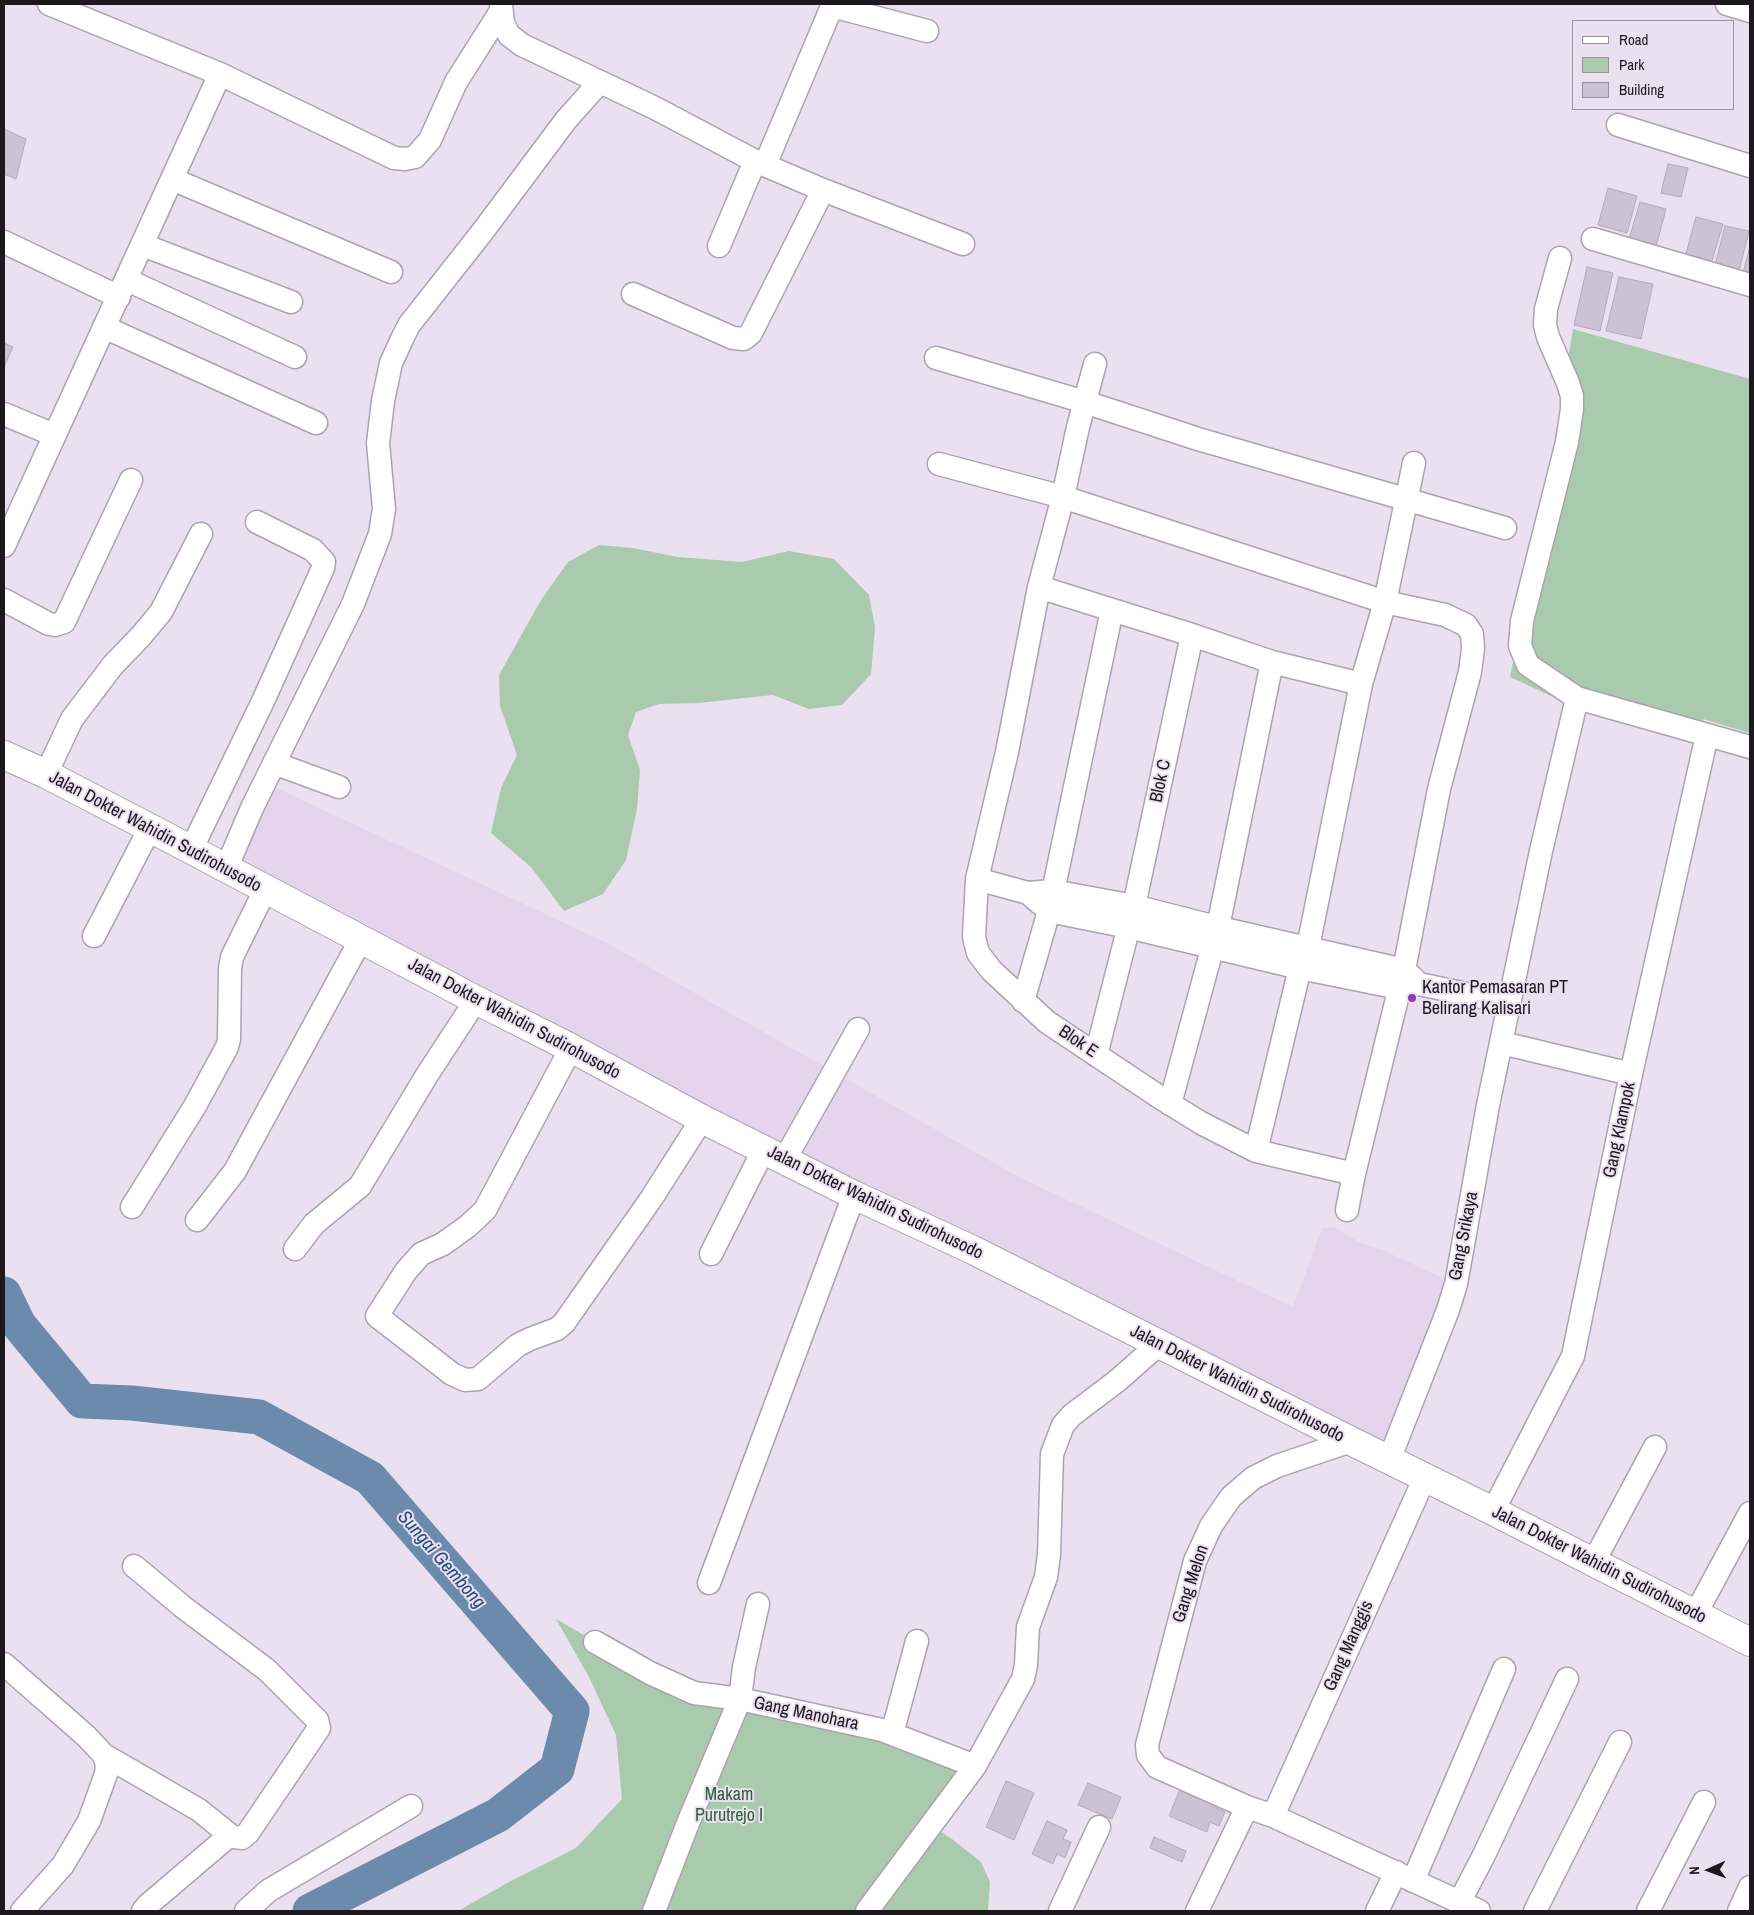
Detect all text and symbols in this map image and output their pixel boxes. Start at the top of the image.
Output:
legend [1572,20,1734,110]
text: Road [1619,29,1648,50]
text: Park [1619,54,1644,75]
text: Building [1619,79,1664,100]
street label: Blok C [1146,757,1176,805]
street label: Jalan Dokter Wahidin Sudirohusodo [45,767,265,897]
street label: Jalan Dokter Wahidin Sudirohusodo [404,954,624,1084]
place label: Kantor Pemasaran PT Belirang Kalisari [1422,977,1568,1020]
marker: Kantor Pemasaran PT Belirang Kalisari [1406,992,1418,1004]
street label: Blok E [1054,1021,1102,1063]
street label: Gang Klampok [1599,1080,1641,1180]
street label: Jalan Dokter Wahidin Sudirohusodo [764,1141,986,1265]
street label: Gang Srikaya [1445,1190,1483,1282]
street label: Jalan Dokter Wahidin Sudirohusodo [1126,1320,1348,1448]
street label: Jalan Dokter Wahidin Sudirohusodo [1488,1501,1710,1629]
water label: Sungai Gembong [392,1506,490,1614]
street label: Gang Melon [1168,1542,1214,1626]
street label: Gang Manggis [1319,1597,1379,1695]
street label: Gang Manohara [752,1692,860,1736]
park label: Makam Purutrejo I [695,1784,763,1826]
north arrow [1684,1845,1734,1895]
text: N [1685,1866,1703,1875]

